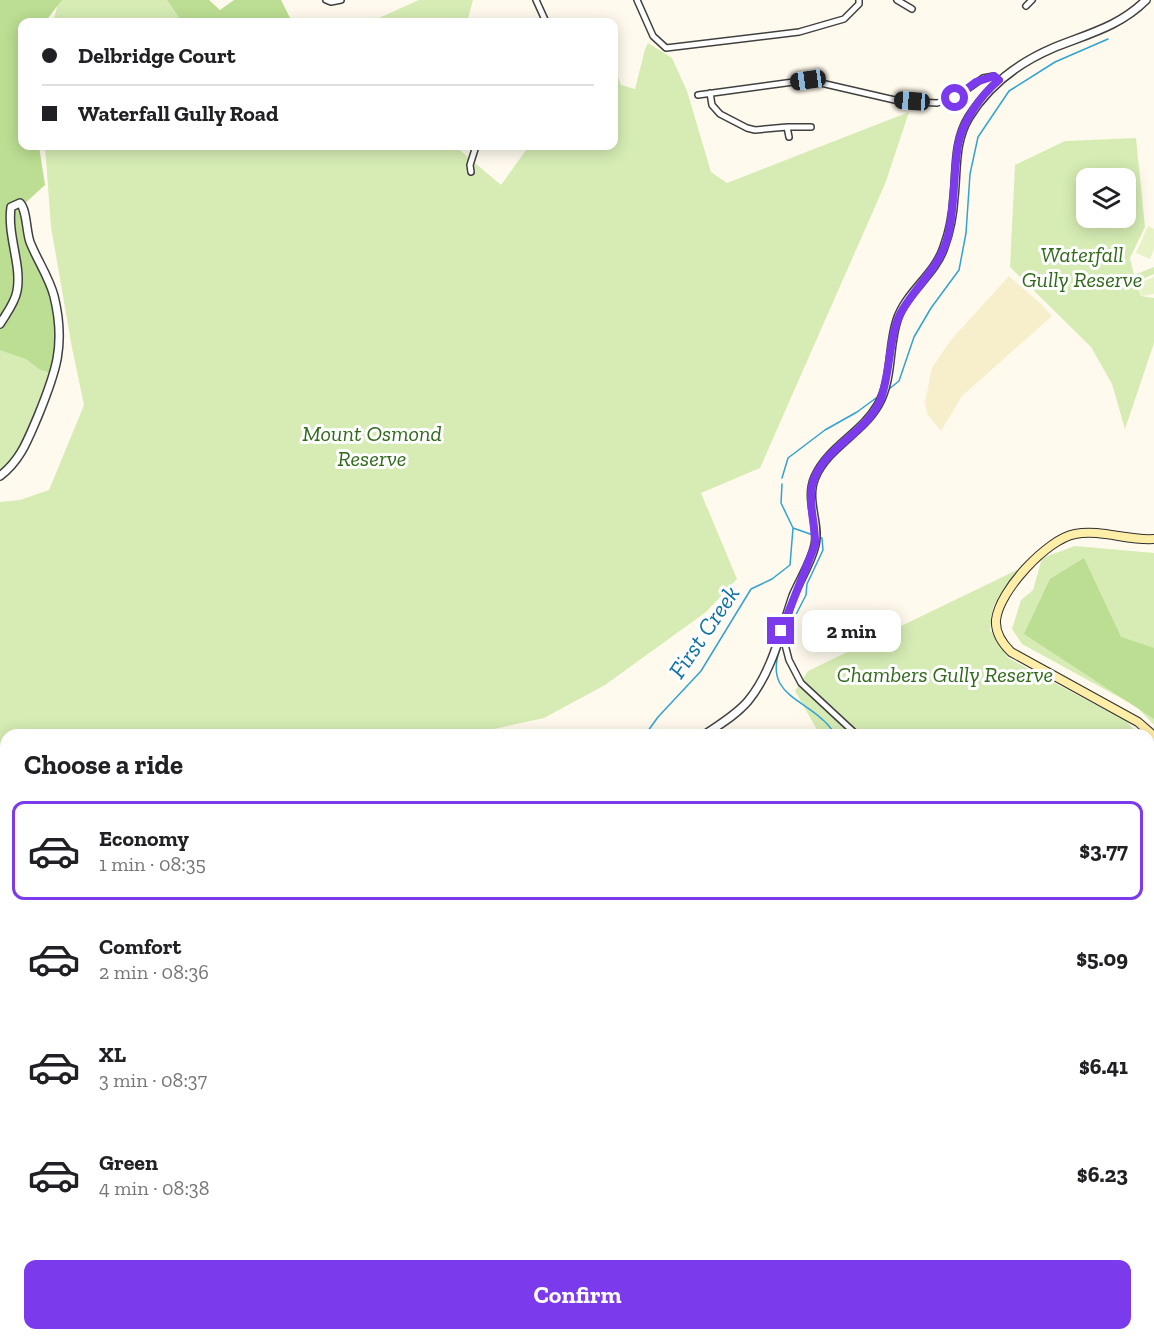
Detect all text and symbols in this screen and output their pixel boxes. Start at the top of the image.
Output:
text: Delbridge Court [78,42,235,69]
car [789,69,827,91]
route start [941,84,968,111]
car [893,91,931,111]
text: Waterfall Gully Road [78,100,279,127]
map controls [1076,168,1136,228]
button: layers [1076,168,1136,228]
park label: Waterfall Gully Reserve [1022,241,1142,293]
park label: Mount Osmond Reserve [302,420,442,472]
water label: First Creek [662,579,745,684]
callout: 2 min [802,610,901,652]
route end [767,617,794,644]
text: 2 min [827,619,876,643]
park label: Chambers Gully Reserve [837,661,1053,688]
text: Choose a ride [24,749,183,781]
icon: car [27,824,81,878]
text: Economy [99,825,189,852]
text: $3.77 [1079,837,1128,864]
text: 1 min · 08:35 [99,852,206,876]
icon: car [27,932,81,986]
text: Comfort [99,933,181,960]
text: $5.09 [1076,945,1128,972]
text: 2 min · 08:36 [99,960,209,984]
icon: car [27,1040,81,1094]
text: XL [99,1041,126,1068]
text: $6.41 [1079,1053,1128,1080]
text: 3 min · 08:37 [99,1068,207,1092]
icon: car [27,1148,81,1202]
text: Green [99,1149,158,1176]
text: $6.23 [1077,1161,1128,1188]
text: 4 min · 08:38 [99,1176,209,1200]
button: Confirm [24,1260,1131,1329]

